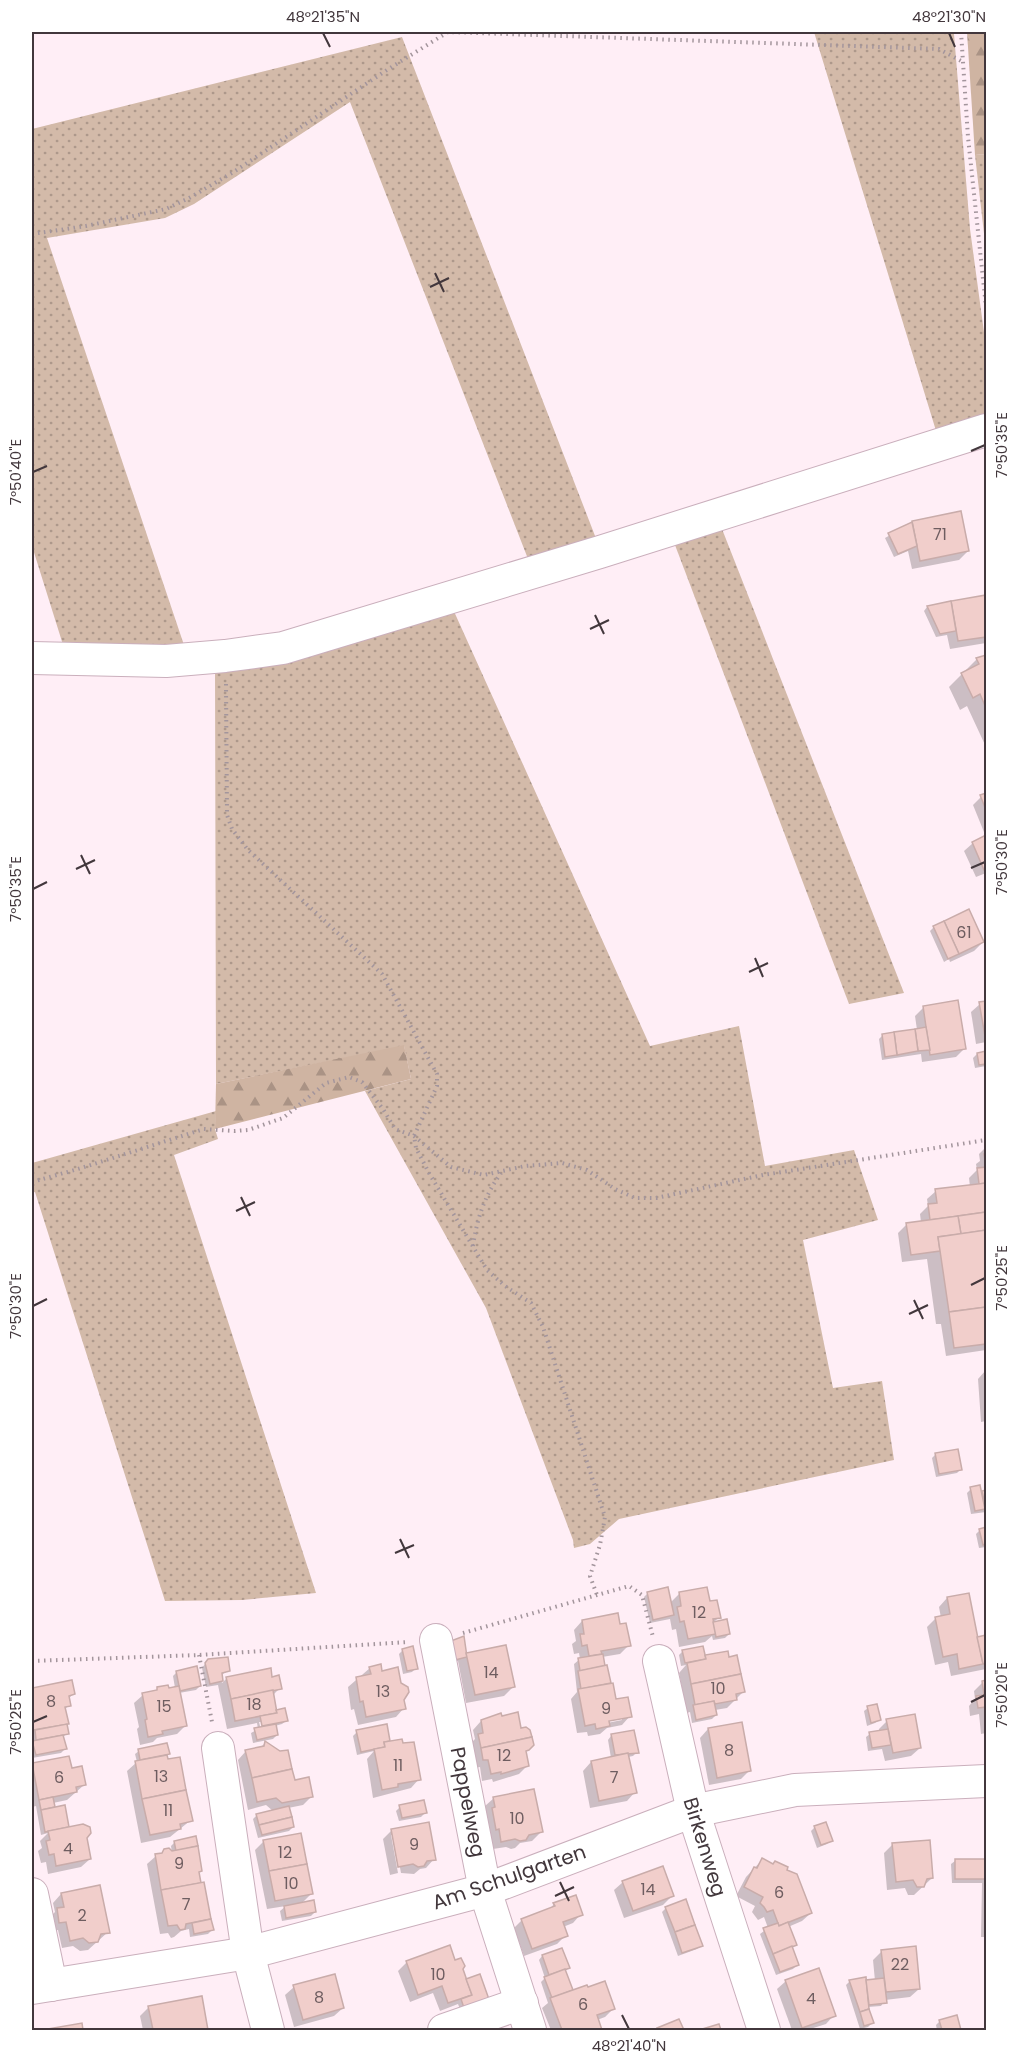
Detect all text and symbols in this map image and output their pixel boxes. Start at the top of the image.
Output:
text: 48°21'35"N [286,6,360,27]
text: 48°21'30"N [912,6,986,27]
text: 7°50'35"E [991,412,1012,478]
text: 7°50'40"E [5,439,26,505]
house number: 71 [933,523,947,546]
text: 7°50'30"E [991,829,1012,895]
text: 7°50'35"E [5,856,26,922]
house number: 61 [956,921,972,944]
text: 7°50'25"E [991,1245,1012,1311]
text: 7°50'30"E [5,1273,26,1339]
house number: 12 [692,1601,706,1624]
house number: 14 [483,1661,499,1684]
text: 7°50'20"E [991,1662,1012,1728]
house number: 10 [710,1677,726,1700]
house number: 13 [376,1680,390,1703]
text: 7°50'25"E [5,1689,26,1755]
house number: 8 [46,1690,56,1713]
house number: 18 [246,1693,262,1716]
house number: 15 [156,1695,172,1718]
house number: 9 [601,1697,611,1720]
house number: 8 [724,1739,734,1762]
street label: Pappelweg [444,1744,492,1860]
house number: 12 [497,1744,511,1767]
house number: 11 [393,1754,403,1777]
house number: 13 [154,1765,168,1788]
house number: 6 [54,1766,64,1789]
house number: 7 [610,1766,619,1789]
street label: Birkenweg [677,1794,733,1900]
house number: 11 [163,1799,173,1822]
house number: 10 [509,1807,525,1830]
house number: 9 [409,1833,419,1856]
house number: 4 [63,1837,73,1860]
street label: Am Schulgarten [428,1838,590,1916]
house number: 12 [278,1841,292,1864]
house number: 9 [174,1852,184,1875]
house number: 10 [283,1872,299,1895]
house number: 14 [640,1878,656,1901]
house number: 6 [774,1881,784,1904]
house number: 7 [182,1893,191,1916]
house number: 2 [77,1904,87,1927]
house number: 22 [891,1953,909,1976]
house number: 10 [430,1963,446,1986]
house number: 8 [314,1986,324,2009]
house number: 4 [806,1987,816,2010]
house number: 6 [578,1993,588,2016]
text: 48°21'40"N [592,2035,666,2056]

